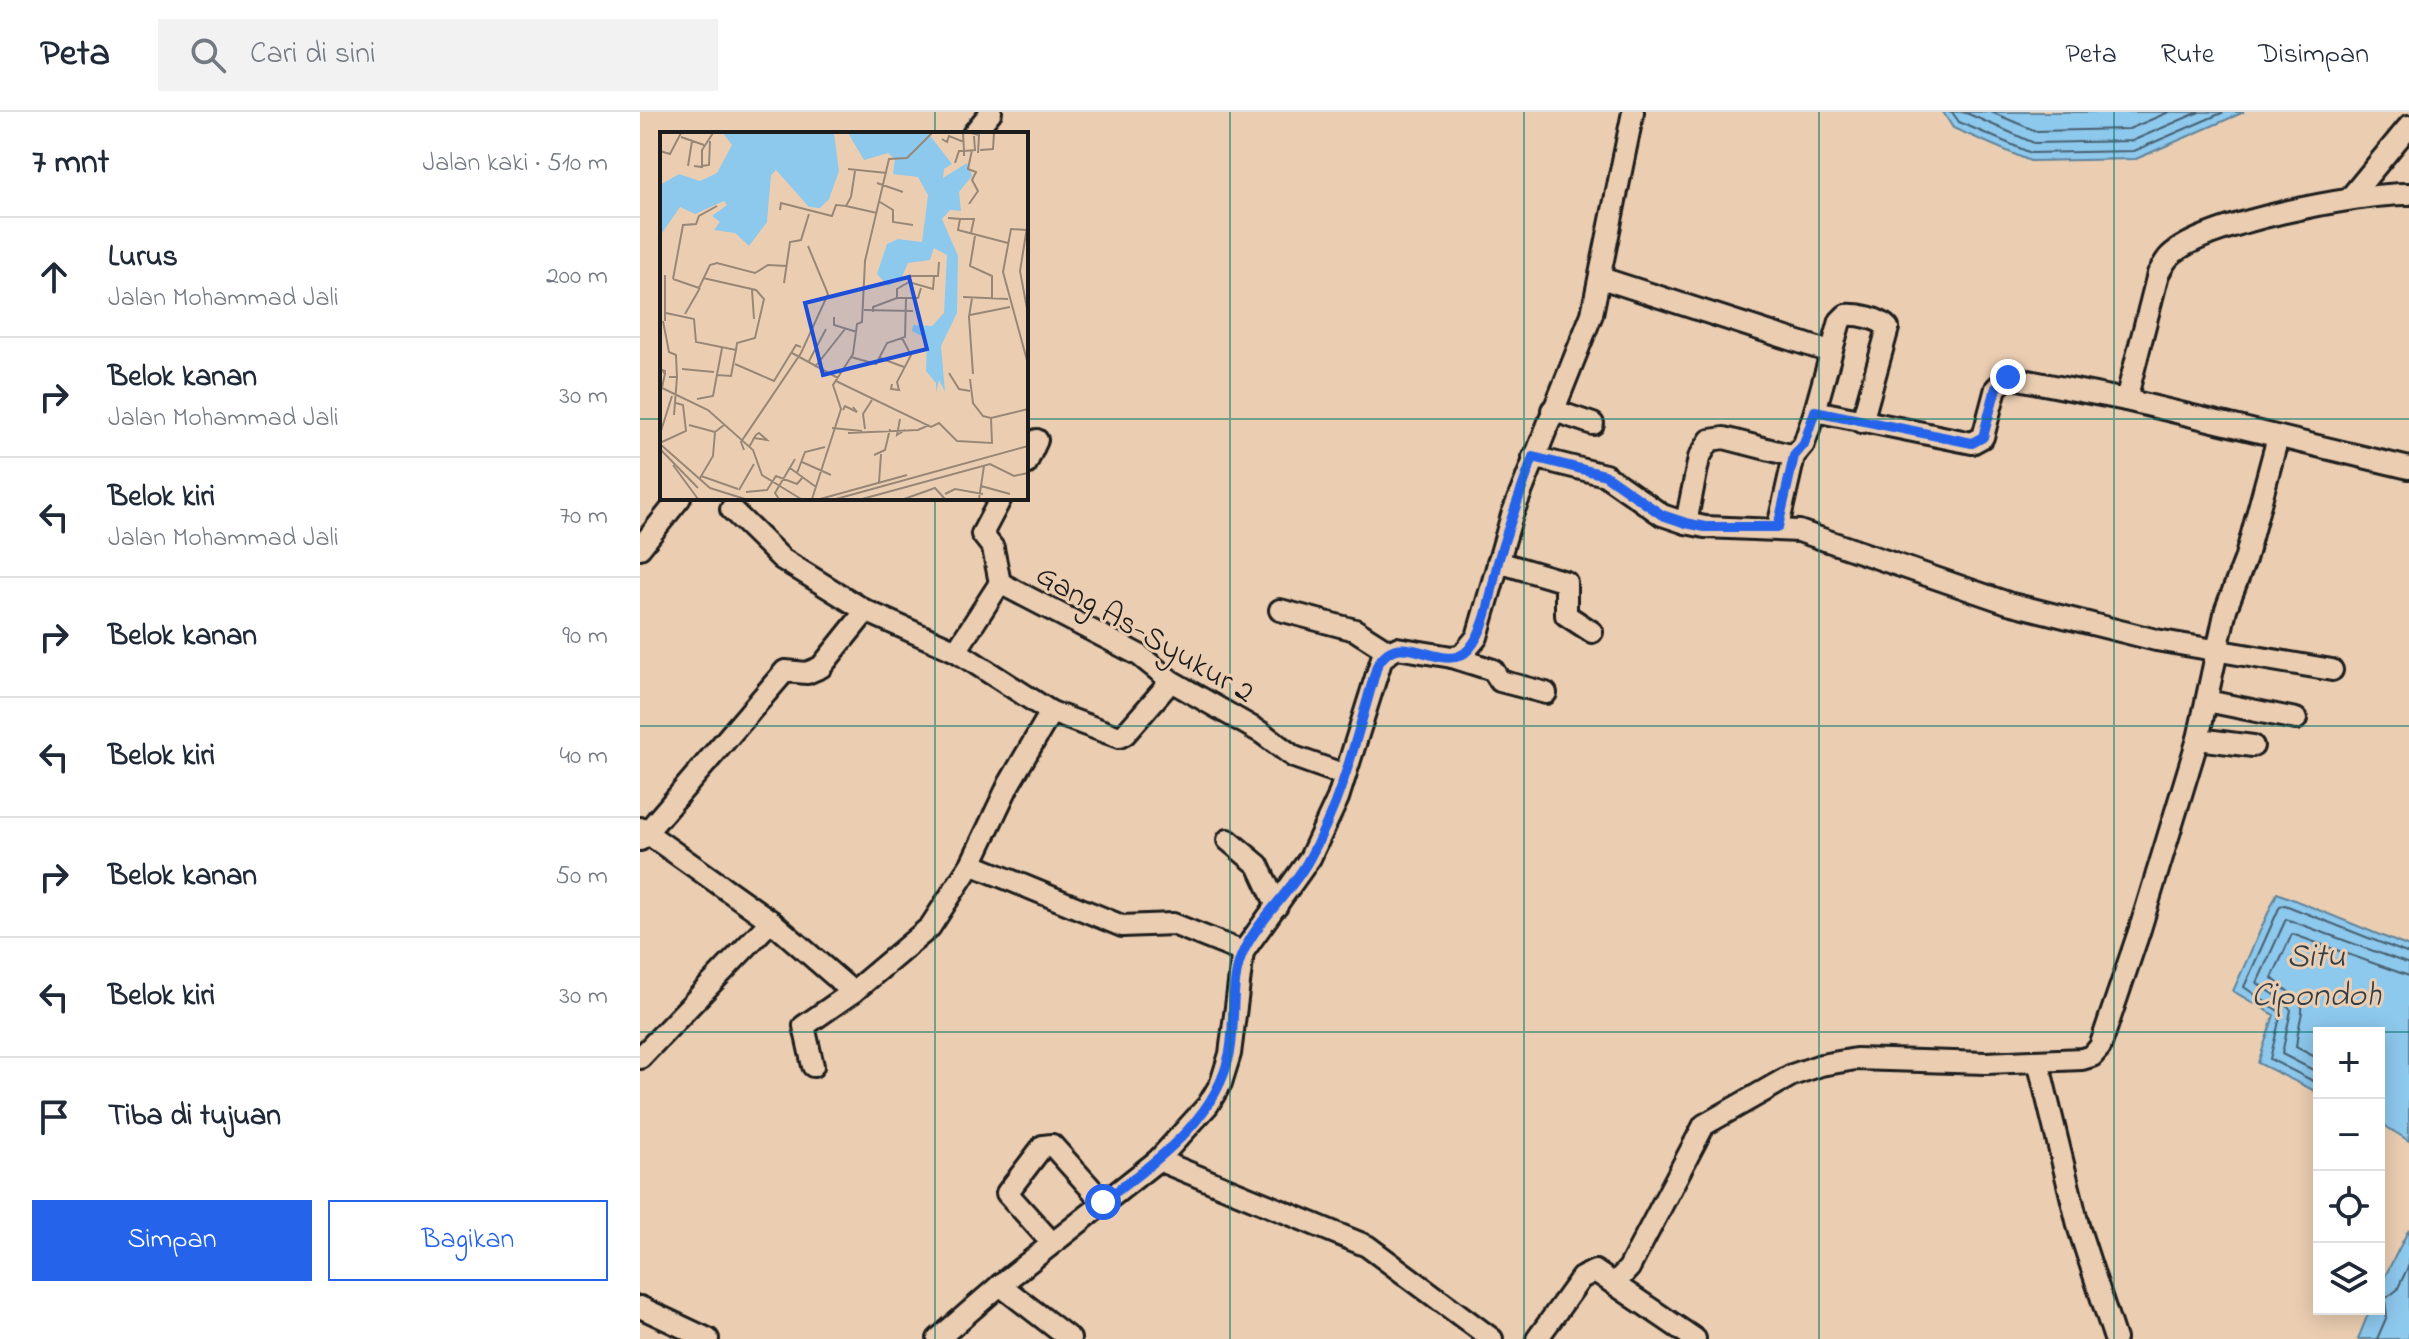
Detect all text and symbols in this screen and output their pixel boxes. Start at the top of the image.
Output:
search box [158,19,718,91]
text: Peta [40,27,110,83]
icon: search [186,33,230,77]
text: Cari di sini [250,33,376,77]
text: Peta [2065,35,2117,76]
text: Rute [2161,35,2214,76]
text: Disimpan [2258,35,2369,76]
inset map [660,132,1028,500]
text: 7 mnt [32,139,109,189]
text: Jalan kaki · 510 m [422,145,608,183]
text: Lurus [108,236,178,280]
icon: ahead [32,255,76,299]
text: 200 m [546,258,608,296]
text: Jalan Mohammad Jali [108,280,339,318]
text: Belok kanan [108,356,257,400]
route end [1990,359,2026,395]
icon: right [32,375,76,419]
text: 30 m [559,378,608,416]
text: Jalan Mohammad Jali [108,400,339,438]
text: Belok kiri [108,476,215,520]
icon: left [32,495,76,539]
text: 70 m [559,498,608,536]
text: Jalan Mohammad Jali [108,520,339,558]
street label: Gang As-Syukur 2 [1026,553,1263,717]
icon: right [32,615,76,659]
text: Belok kanan [108,615,257,659]
text: 90 m [562,618,608,656]
icon: left [32,735,76,779]
text: Belok kiri [108,735,215,779]
text: 40 m [559,738,608,776]
icon: right [32,855,76,899]
text: Belok kanan [108,855,257,899]
text: 50 m [555,858,608,896]
water label: Situ Cipondoh [2251,933,2382,1022]
icon: left [32,975,76,1019]
text: Belok kiri [108,975,215,1019]
text: 30 m [559,978,608,1016]
map controls [2313,1027,2385,1315]
button: + [2313,1027,2385,1099]
icon: arrive [32,1095,76,1139]
text: Tiba di tujuan [108,1095,281,1139]
button: − [2313,1099,2385,1171]
button: locate [2313,1171,2385,1243]
route start [1085,1184,1121,1220]
button: Simpan [32,1200,312,1281]
button: Bagikan [328,1200,608,1281]
button: layers [2313,1243,2385,1315]

